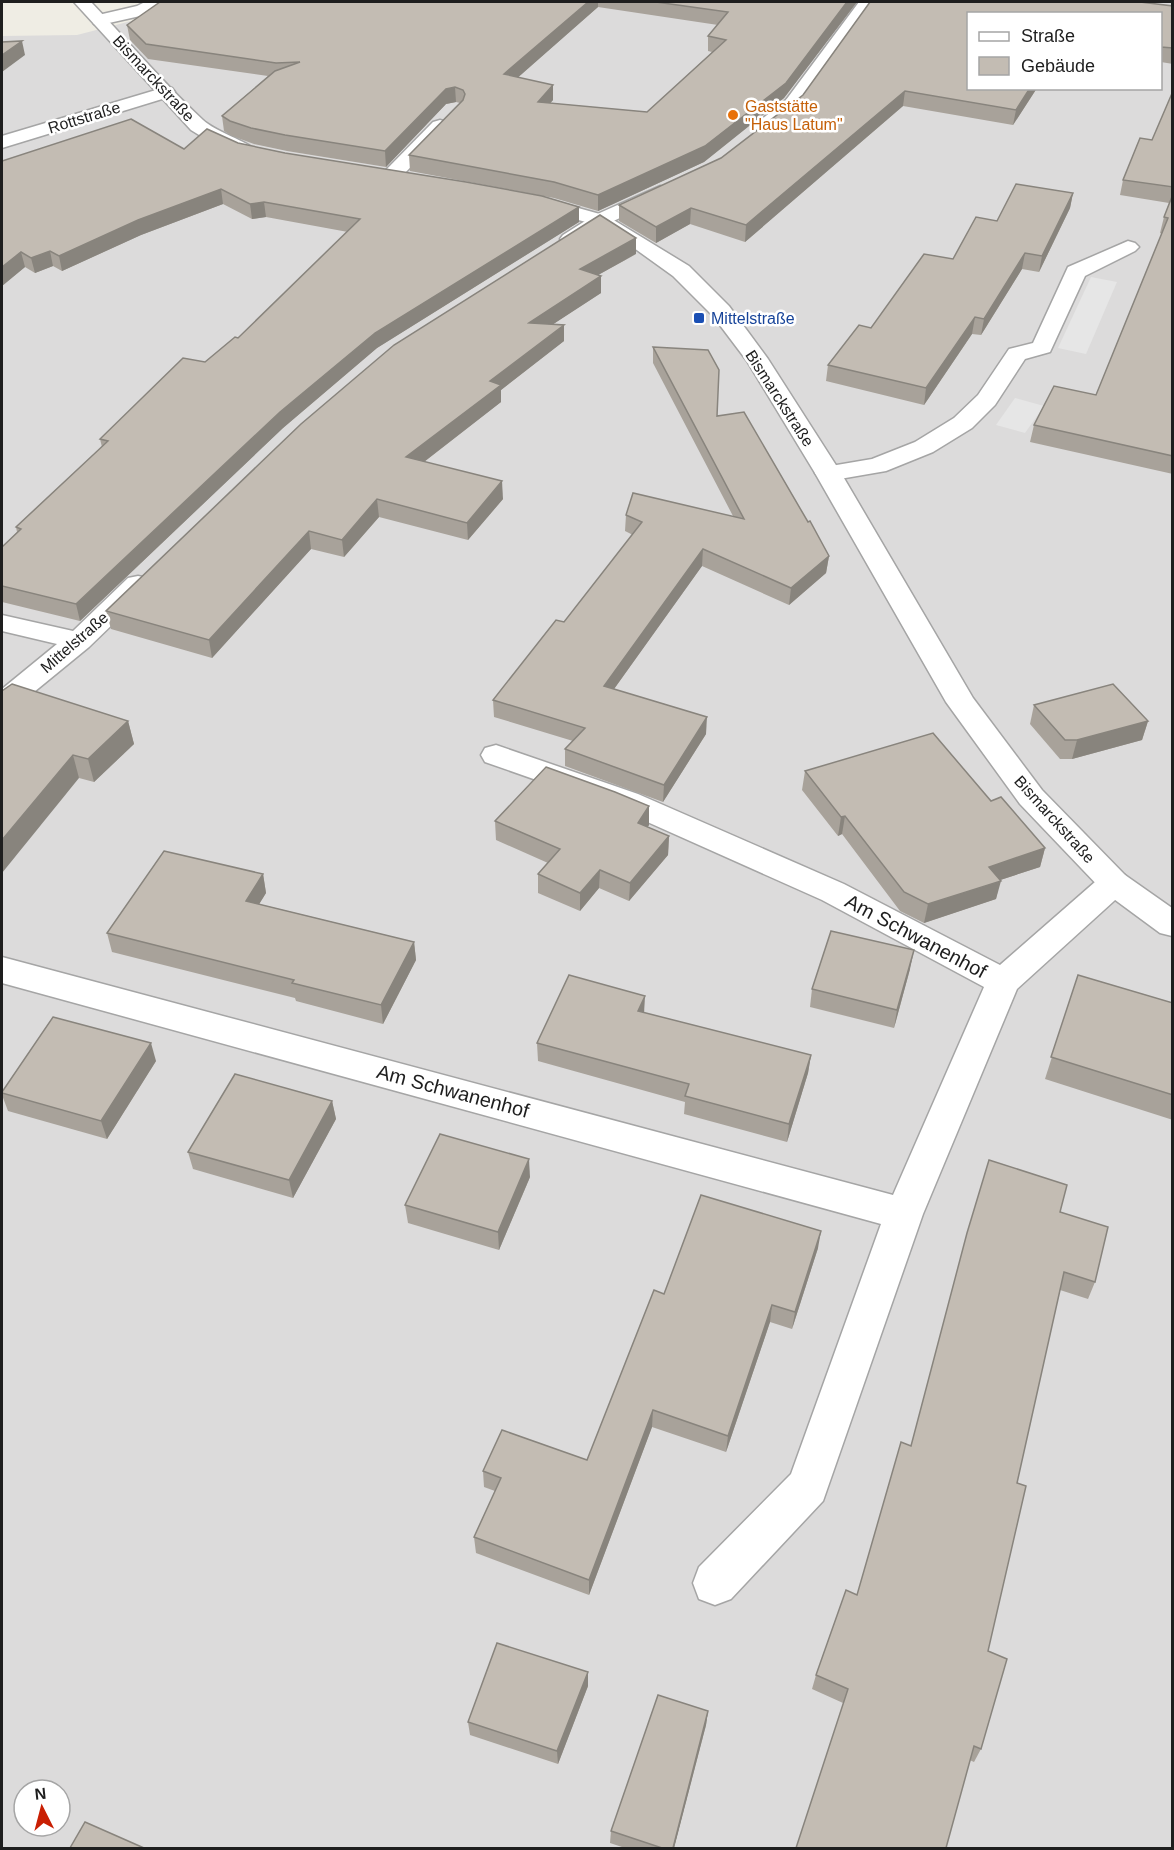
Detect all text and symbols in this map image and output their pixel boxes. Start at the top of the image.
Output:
legend [967,12,1162,90]
text: Straße [1021,26,1075,46]
street label: Bismarckstraße [110,32,198,125]
text: Gebäude [1021,56,1095,76]
street label: Rottstraße [46,98,122,137]
place label: Gaststätte "Haus Latum" [745,98,843,133]
marker: Gaststätte "Haus Latum" [726,108,740,122]
place label: Mittelstraße [711,310,795,327]
marker: Mittelstraße [692,311,706,325]
street label: Bismarckstraße [742,347,817,450]
street label: Mittelstraße [37,608,112,676]
street label: Bismarckstraße [1011,772,1098,866]
street label: Am Schwanenhof [842,889,991,983]
street label: Am Schwanenhof [374,1060,532,1122]
north arrow [12,1778,72,1838]
text: N [34,1785,47,1803]

